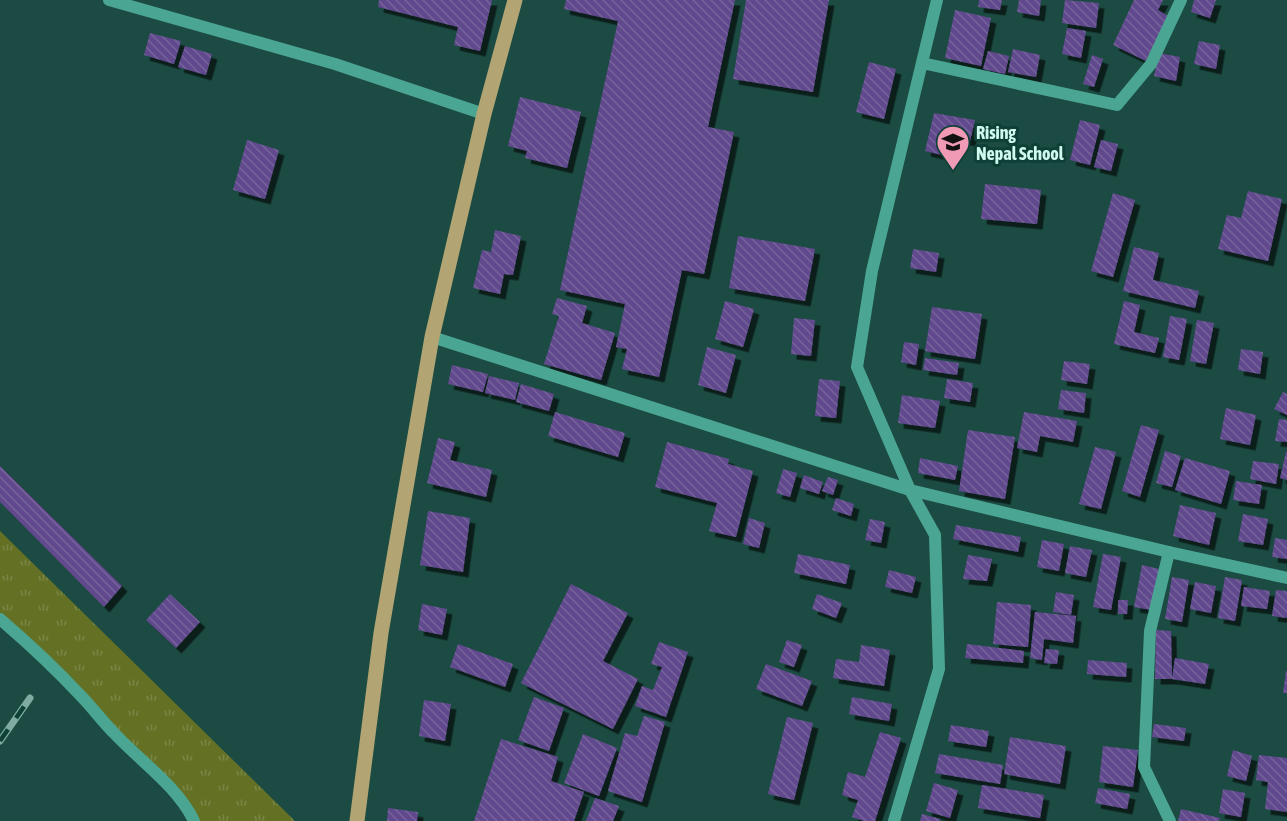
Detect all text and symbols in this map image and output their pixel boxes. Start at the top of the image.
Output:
place label: Rising Nepal School [976,122,1064,164]
school or university icon: Rising Nepal School [935,124,971,171]

